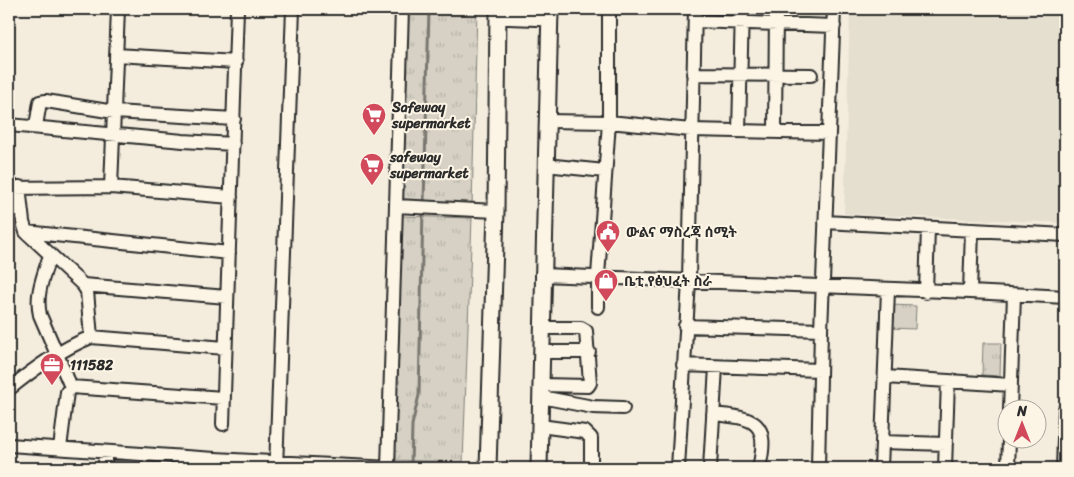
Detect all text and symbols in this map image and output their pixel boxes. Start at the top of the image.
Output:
place label: Safeway supermarket [391,95,471,136]
supermarket icon: Safeway supermarket [361,102,387,136]
place label: safeway supermarket [389,145,469,186]
supermarket icon: safeway supermarket [359,152,385,186]
public building icon: ውልና ማስረጃ ሰሚት [595,219,621,253]
place label: ውልና ማስረጃ ሰሚት [626,220,737,245]
shop icon: ቤቲ የፅህፈት ስራ [593,268,619,302]
place label: ቤቲ የፅህፈት ስራ [624,269,713,294]
office icon: 111582 [39,352,65,386]
place label: 111582 [70,353,114,378]
text: N [1016,399,1027,424]
north arrow [996,400,1046,450]

